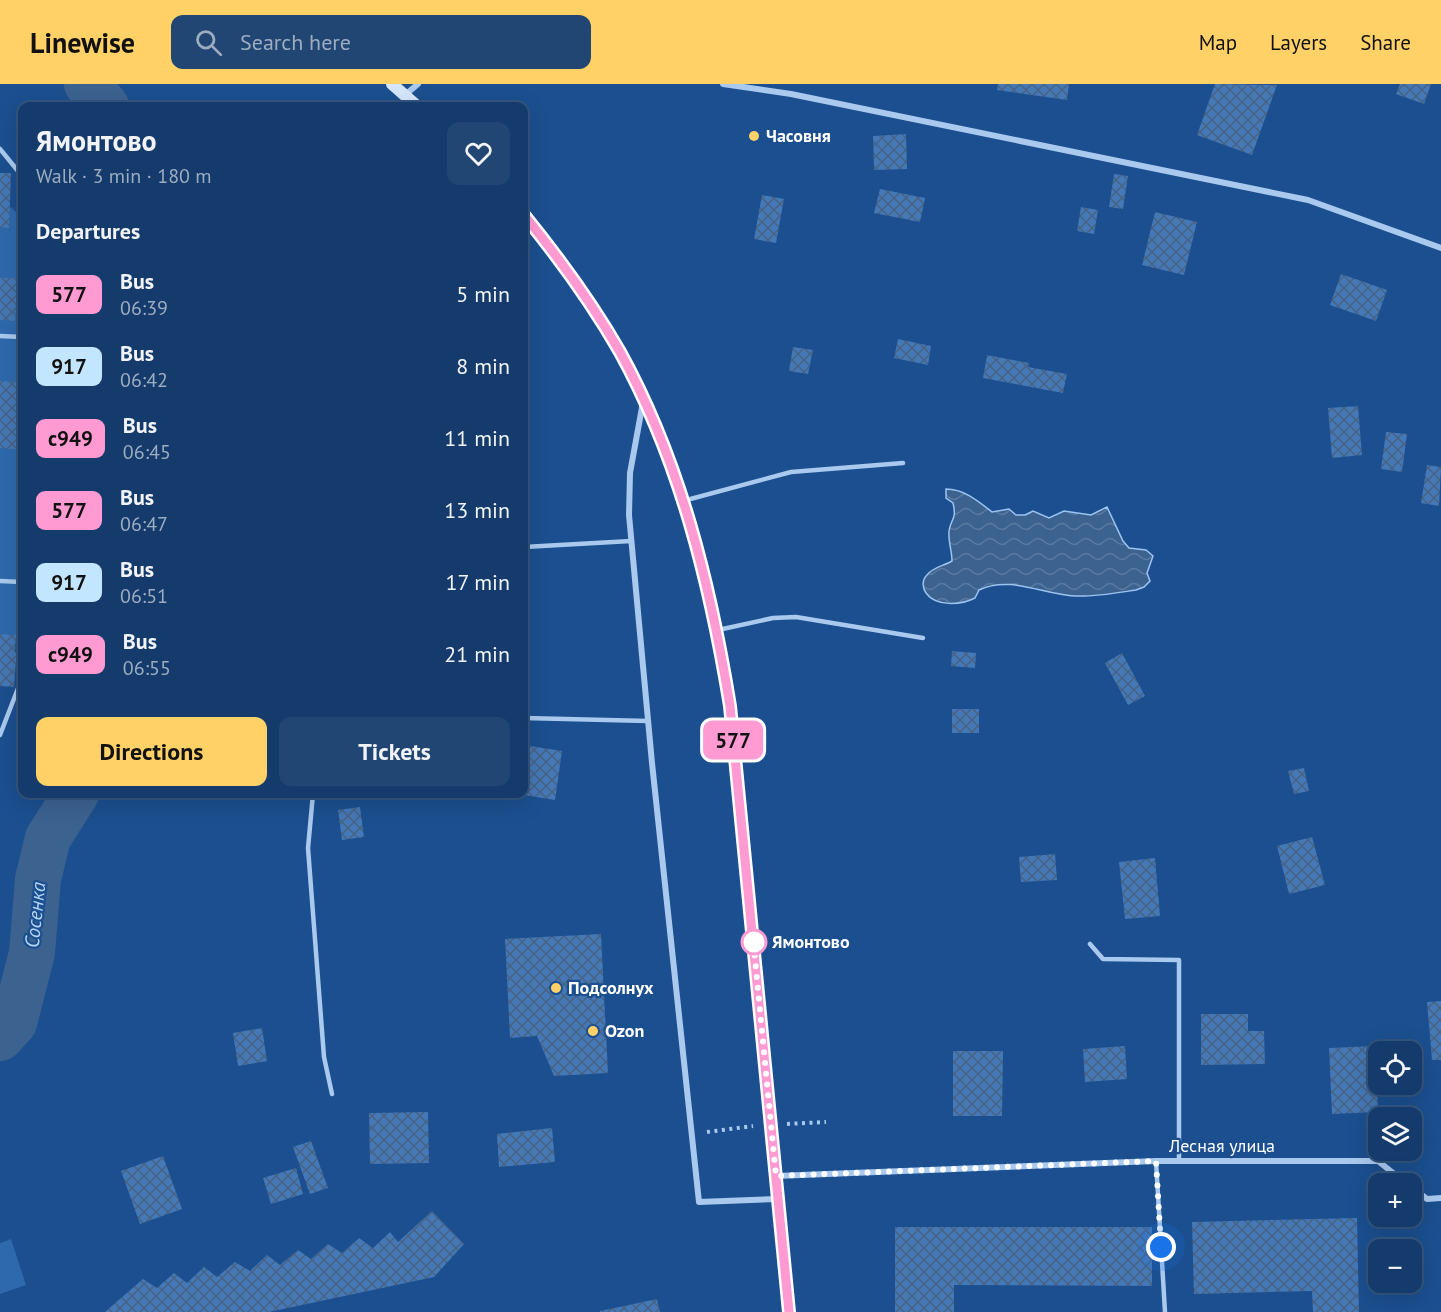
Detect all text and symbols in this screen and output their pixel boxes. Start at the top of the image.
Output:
search box [171,15,591,69]
text: Linewise [30,24,135,61]
icon: search [192,26,225,59]
text: Search here [240,28,351,56]
text: Map [1199,29,1237,56]
text: Layers [1270,29,1327,56]
text: Share [1360,29,1411,56]
text: Ямонтово [36,122,157,159]
button: heart [447,122,510,185]
place label: Часовня [766,124,831,147]
marker: Часовня [747,129,761,143]
text: Walk · 3 min · 180 m [36,163,212,189]
text: Departures [36,217,140,245]
text: Bus [120,267,154,295]
text: 5 min [456,280,510,308]
text: 577 [51,281,87,308]
text: 06:39 [120,295,168,321]
text: Bus [120,339,154,367]
text: 8 min [456,352,510,380]
text: 917 [51,353,87,380]
text: 06:42 [120,367,168,393]
text: Bus [123,411,157,439]
text: 11 min [444,424,510,452]
text: с949 [48,425,93,452]
text: 06:45 [123,439,171,465]
text: Bus [120,483,154,511]
text: 13 min [444,496,510,524]
text: 577 [51,497,87,524]
text: 06:47 [120,511,168,537]
text: Bus [120,555,154,583]
text: 17 min [446,568,510,596]
text: 917 [51,569,87,596]
text: 06:51 [120,583,168,609]
text: Bus [123,627,157,655]
text: 21 min [444,640,510,668]
text: с949 [48,641,93,668]
text: 06:55 [123,655,171,681]
button: Directions [36,717,267,786]
button: Tickets [279,717,510,786]
line badge: 577 [698,720,768,760]
text: 577 [715,727,751,754]
water label: Сосенка [19,881,51,949]
marker: Ямонтово [741,929,767,955]
place label: Ямонтово [772,930,850,953]
place label: Подсолнух [568,976,654,999]
marker: Подсолнух [549,981,563,995]
place label: Ozon [605,1019,644,1042]
marker: Ozon [586,1024,600,1038]
map controls [1368,1041,1422,1293]
button: locate [1368,1041,1422,1095]
button: layers [1368,1107,1422,1161]
street label: Лесная улица [1168,1134,1275,1157]
button: + [1368,1173,1422,1227]
your location [1146,1232,1176,1262]
button: − [1368,1239,1422,1293]

